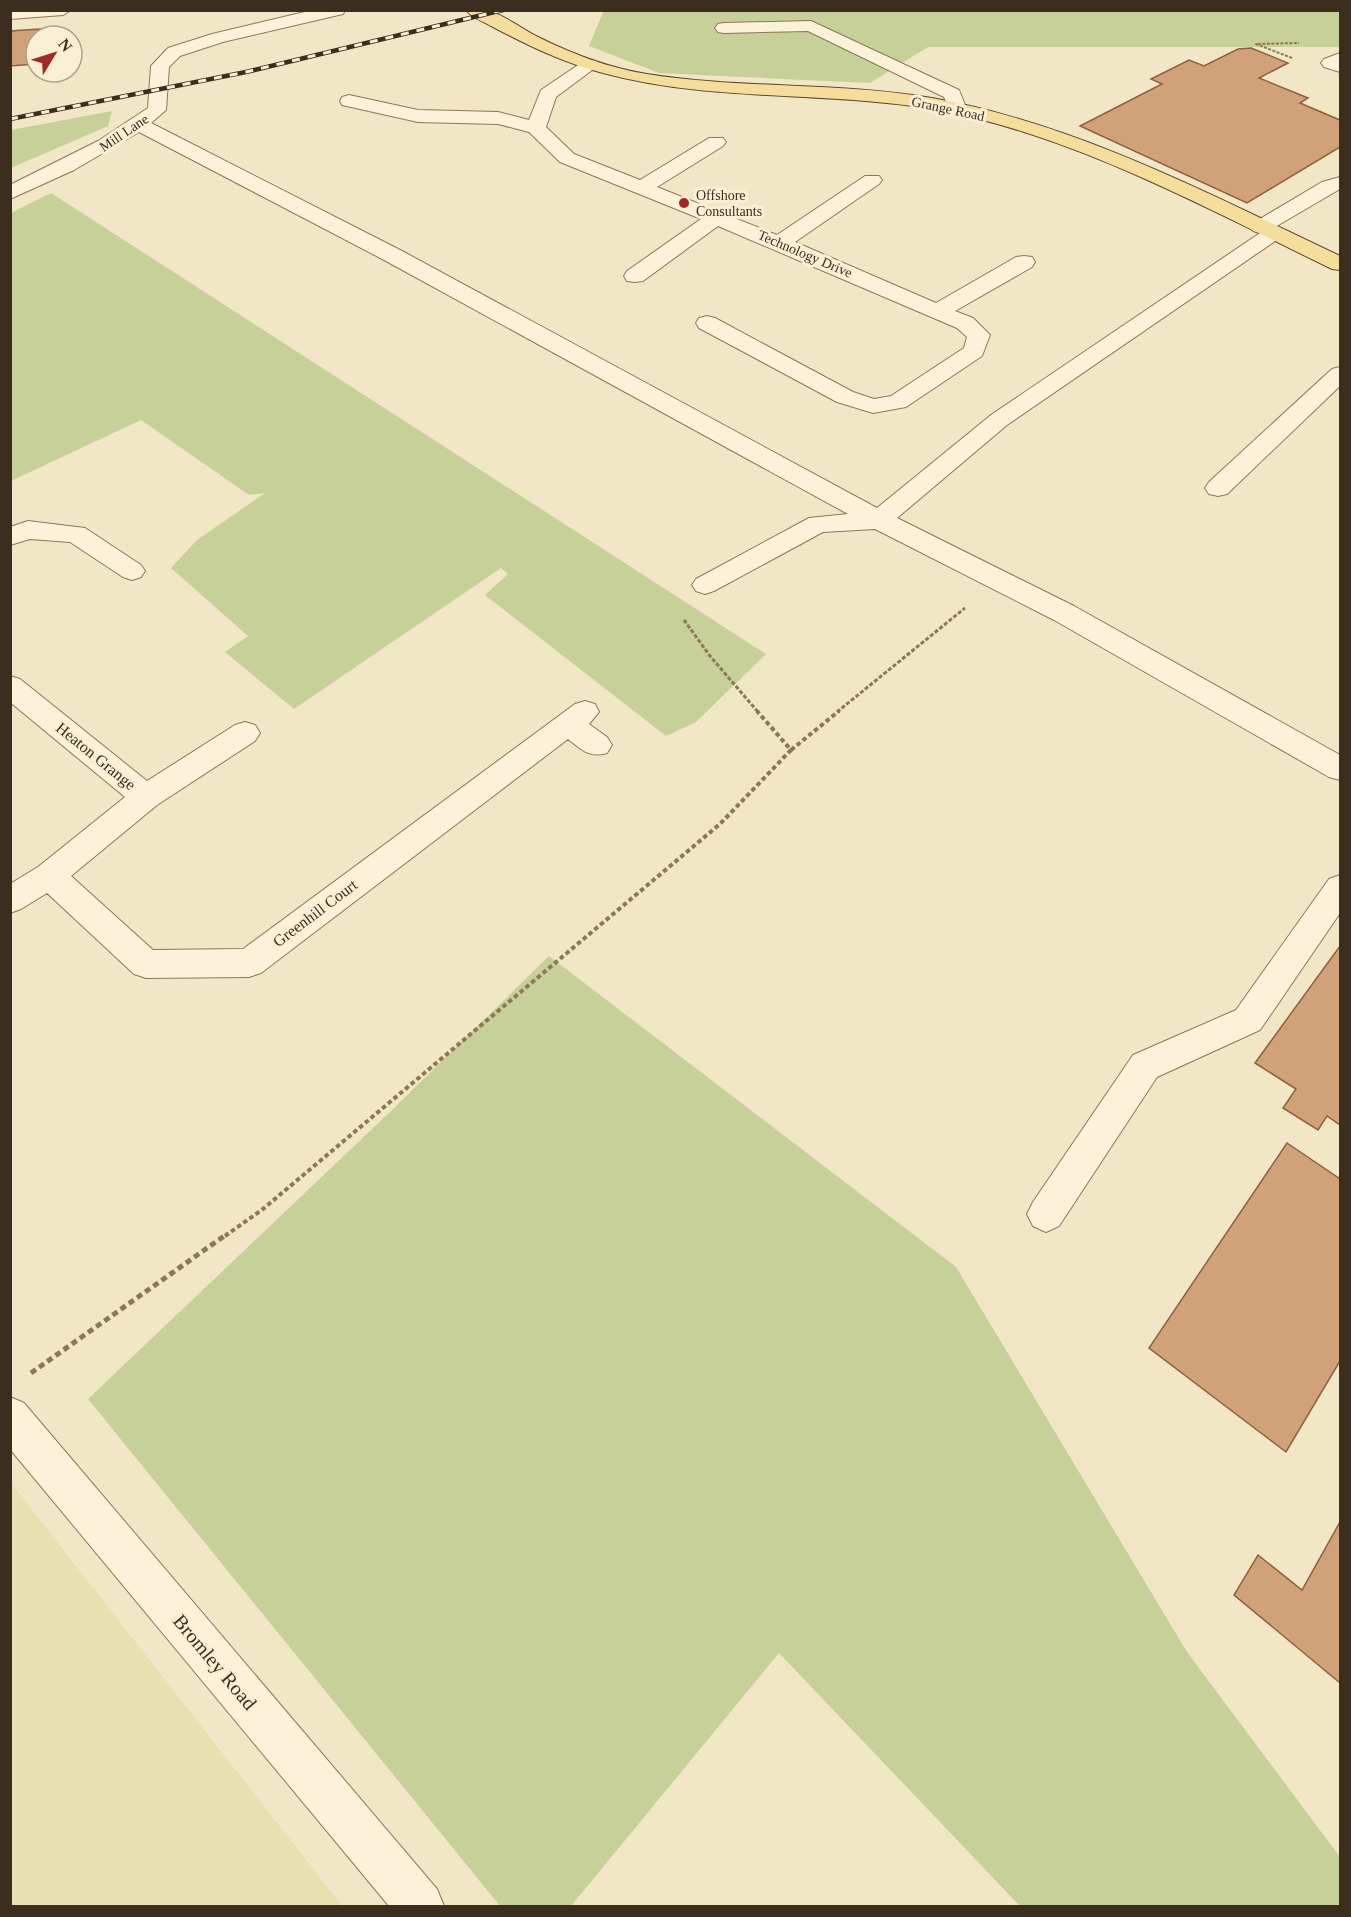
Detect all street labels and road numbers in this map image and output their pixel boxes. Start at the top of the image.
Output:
street label: Grange Road [910,94,986,124]
street label: Mill Lane [97,111,151,155]
street label: Technology Drive [755,227,855,281]
street label: Heaton Grange [52,719,139,794]
street label: Greenhill Court [270,876,361,950]
street label: Bromley Road [168,1610,261,1715]

